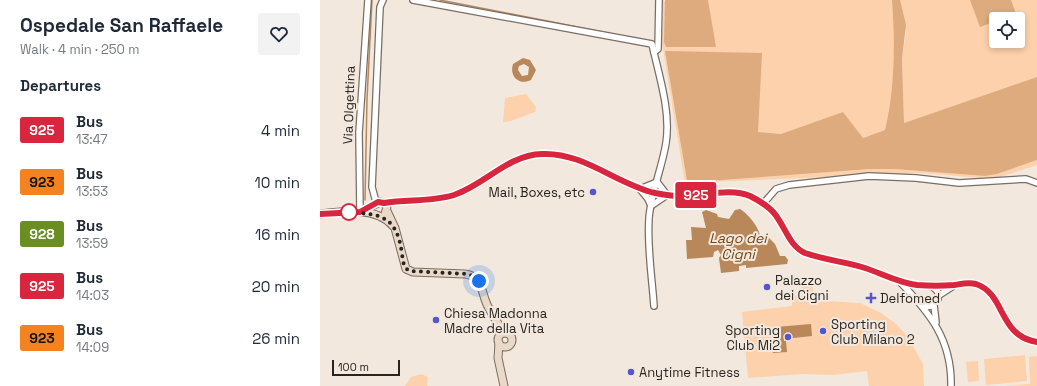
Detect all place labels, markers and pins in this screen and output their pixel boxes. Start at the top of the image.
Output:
place label: Mail, Boxes, etc [489,184,585,201]
marker: Mail, Boxes, etc [588,187,598,197]
unlabelled marker [340,203,358,221]
place label: Palazzo dei Cigni [775,272,829,304]
marker: Palazzo dei Cigni [762,282,772,292]
place label: Delfomed [880,290,940,307]
marker: Delfomed [865,292,877,304]
place label: Chiesa Madonna Madre della Vita [444,305,548,337]
marker: Chiesa Madonna Madre della Vita [431,315,441,325]
place label: Sporting Club Milano 2 [831,316,915,348]
place label: Sporting Club Mi2 [725,322,780,354]
marker: Sporting Club Milano 2 [818,326,828,336]
marker: Sporting Club Mi2 [783,332,793,342]
place label: Anytime Fitness [639,364,740,381]
marker: Anytime Fitness [626,367,636,377]

